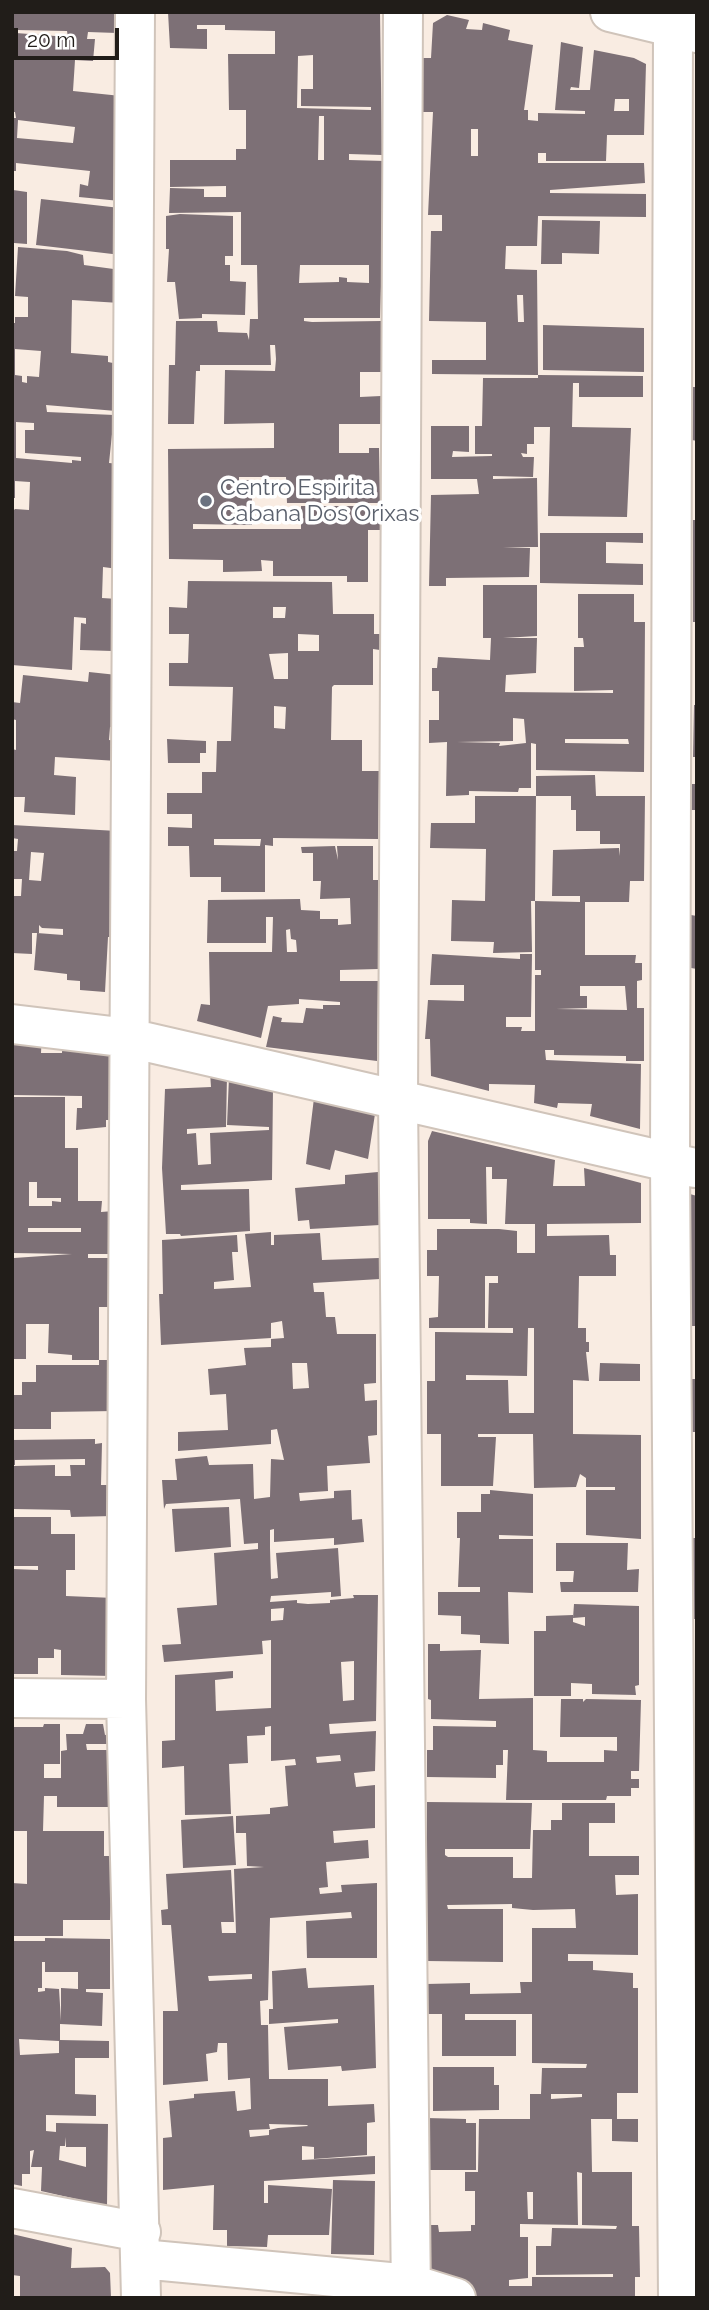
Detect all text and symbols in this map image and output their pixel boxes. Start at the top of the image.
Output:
scale bar [18,14,122,58]
text: 20 m [27,27,75,52]
place label: Centro Espirita Cabana Dos Orixas [220,474,419,528]
marker: Centro Espirita Cabana Dos Orixas [198,493,214,509]

